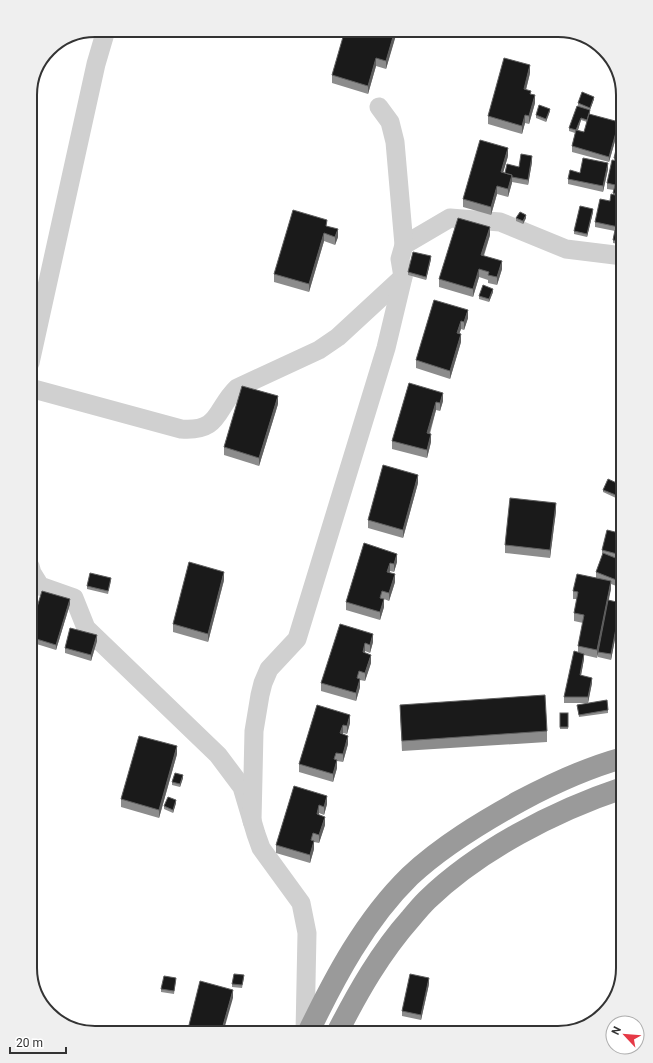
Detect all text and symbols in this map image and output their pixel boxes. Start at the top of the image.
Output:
north arrow [605,1015,645,1055]
text: N [609,1024,624,1037]
scale bar [10,1029,66,1055]
text: 20 m [16,1036,43,1050]

